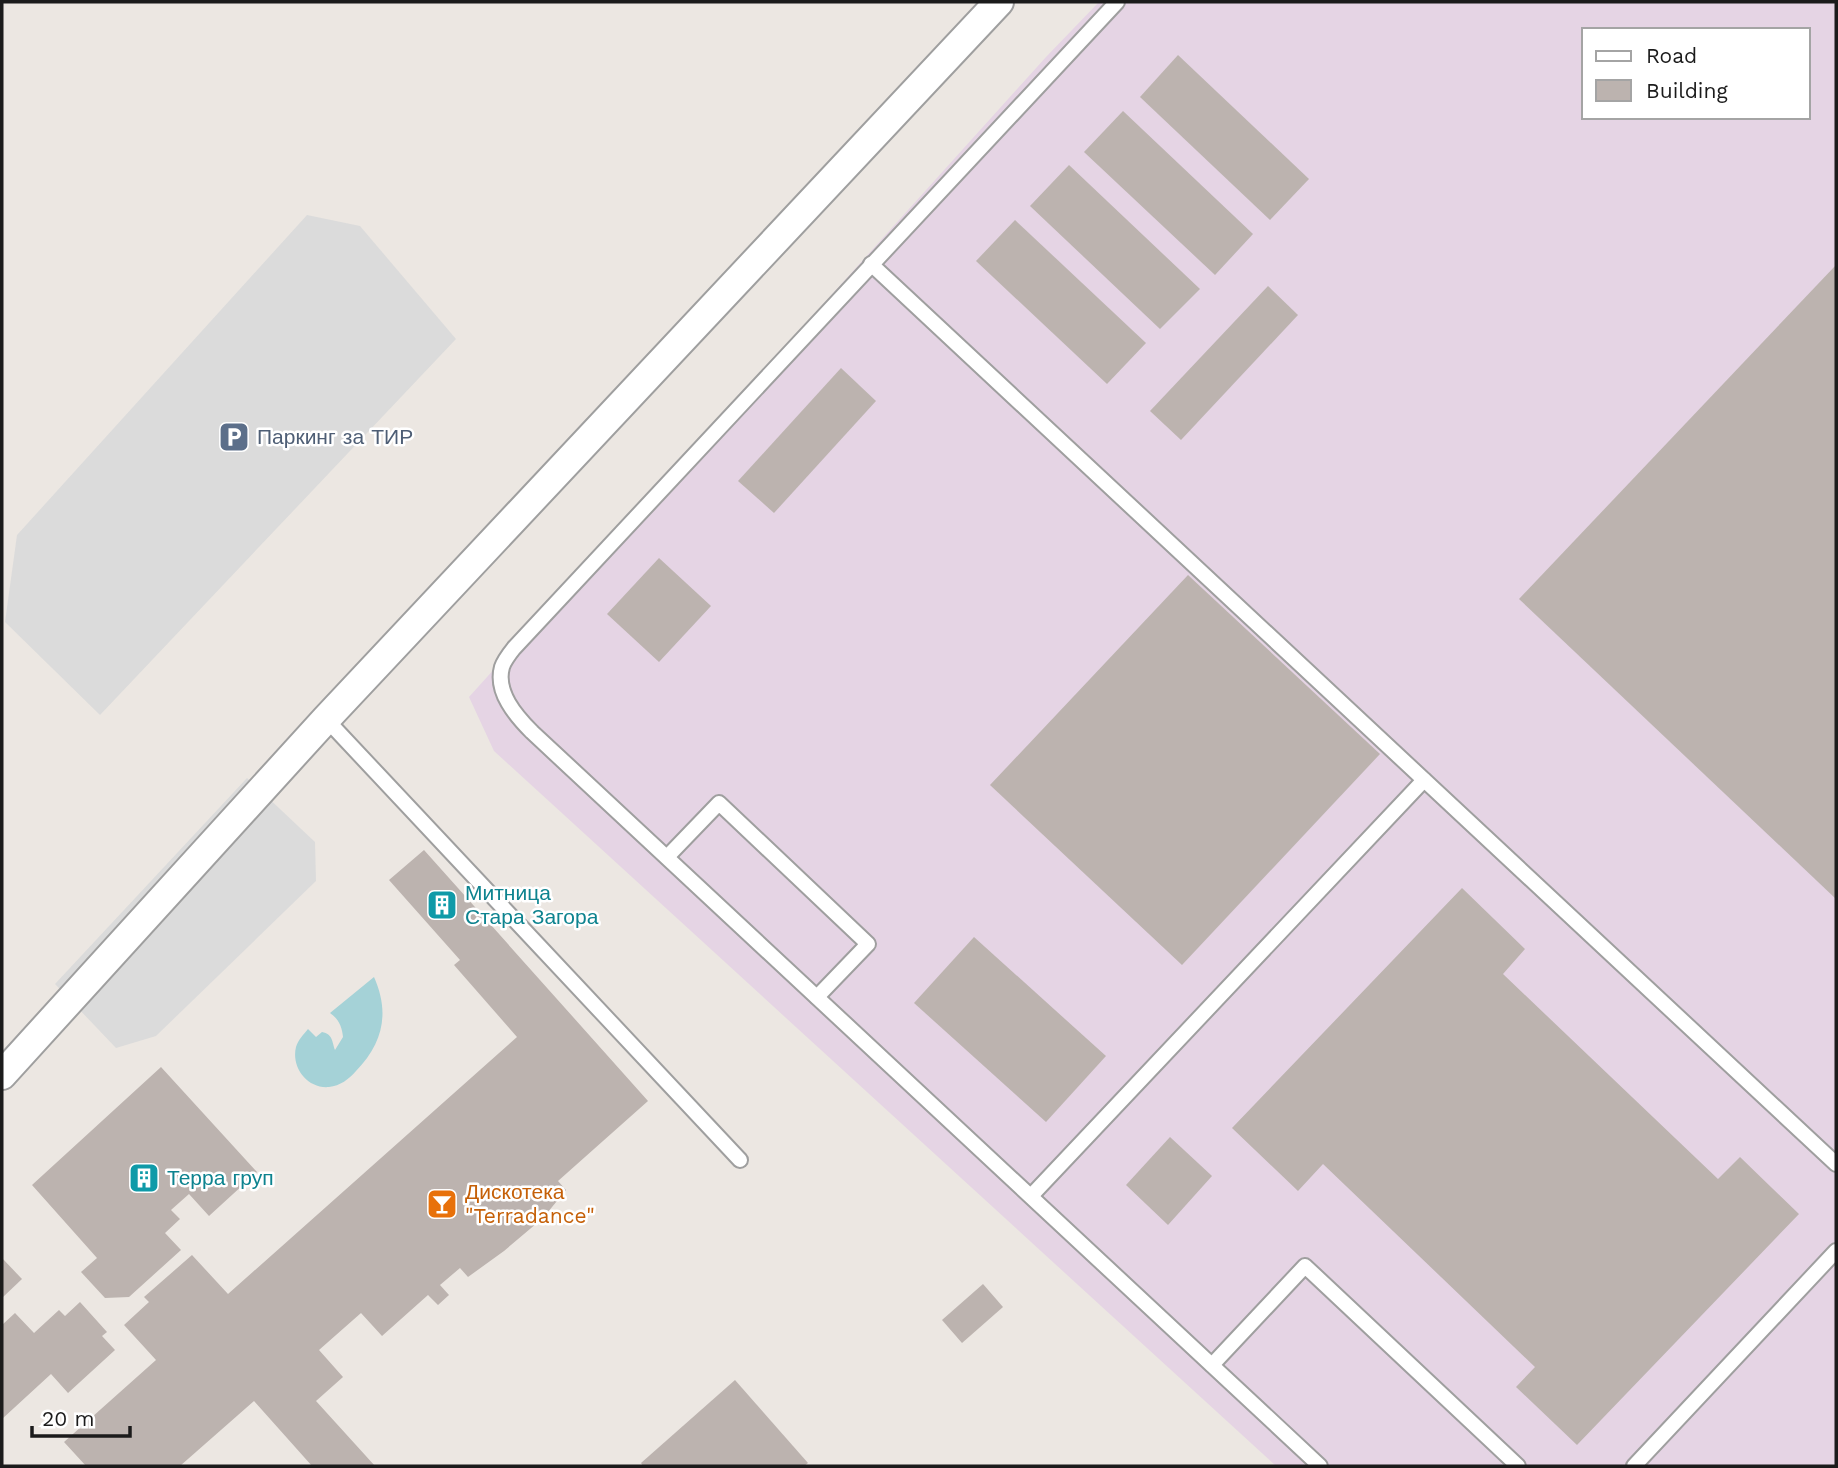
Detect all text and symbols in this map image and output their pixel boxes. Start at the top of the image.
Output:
legend [1582,28,1810,119]
text: Road [1646,43,1697,68]
text: Building [1646,78,1728,103]
parking icon: Паркинг за ТИР [217,420,251,454]
place label: Паркинг за ТИР [257,424,413,449]
place label: Митница Стара Загора [465,880,599,929]
building icon: Митница Стара Загора [425,888,459,922]
building icon: Терра груп [127,1161,161,1195]
place label: Терра груп [167,1165,274,1190]
place label: Дискотека "Terradance" [465,1179,595,1228]
bar icon: Дискотека "Terradance" [425,1187,459,1221]
scale bar [32,1394,130,1438]
text: 20 m [42,1406,94,1431]

